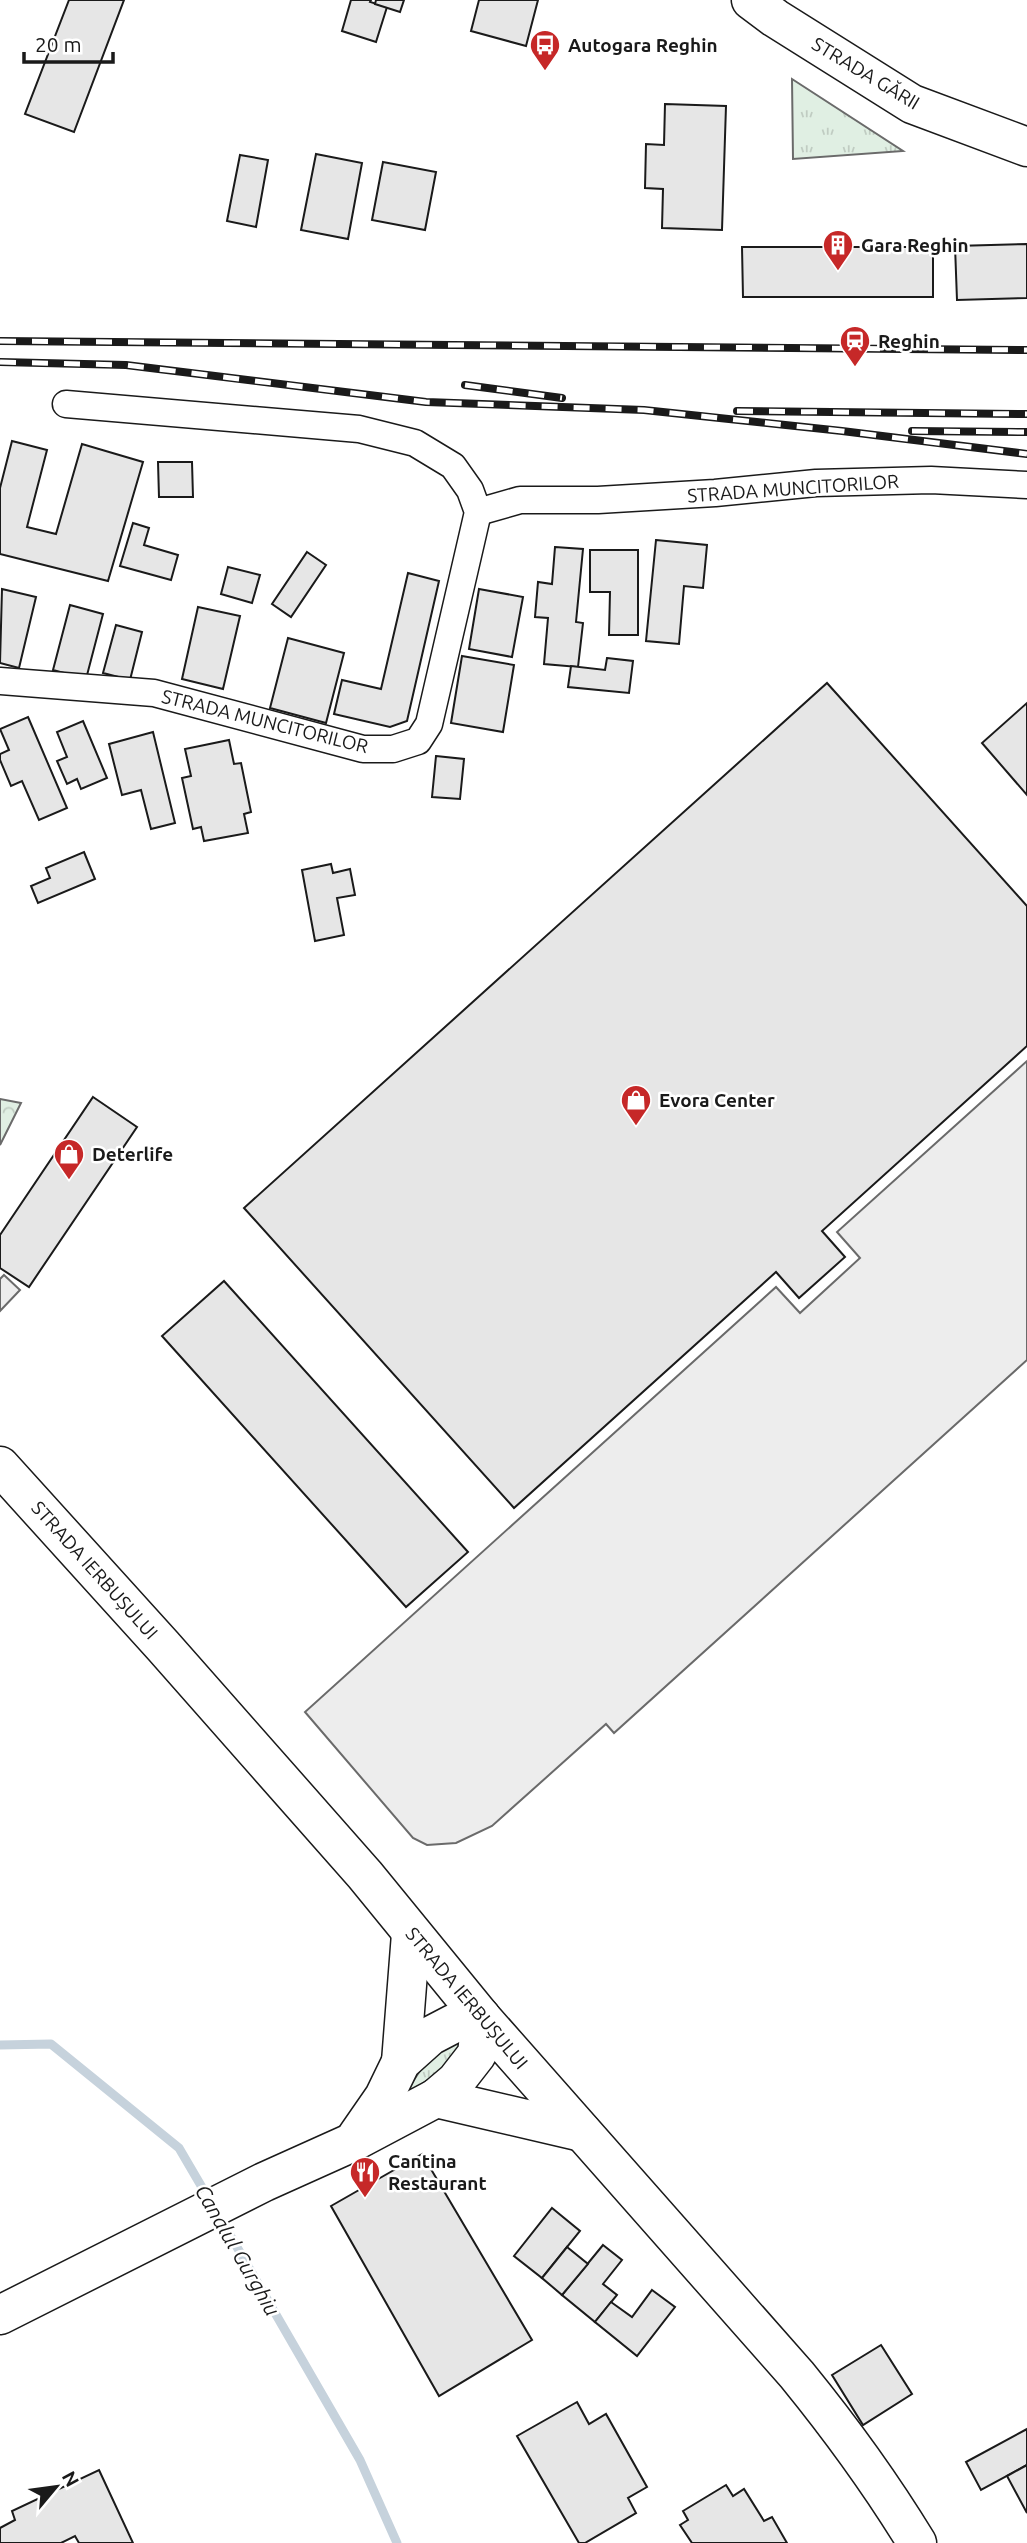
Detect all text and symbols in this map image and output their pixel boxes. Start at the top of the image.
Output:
scale bar [24,21,114,65]
bus stop icon: Autogara Reghin [528,28,562,72]
text: 20 m [35,32,82,56]
street label: STRADA GĂRII [808,32,924,114]
place label: Autogara Reghin [568,34,718,56]
building icon: Gara Reghin [821,228,855,272]
place label: Gara Reghin [861,234,969,256]
station icon: Reghin [838,324,872,368]
place label: Reghin [878,330,940,352]
street label: STRADA MUNCITORILOR [686,470,900,506]
street label: STRADA MUNCITORILOR [159,685,371,757]
shop icon: Evora Center [619,1083,653,1127]
place label: Evora Center [659,1089,775,1111]
shop icon: Deterlife [52,1137,86,1181]
place label: Deterlife [92,1143,173,1165]
street label: STRADA IERBUȘULUI [27,1497,163,1643]
street label: STRADA IERBUȘULUI [401,1923,533,2073]
place label: Cantina Restaurant [388,2150,487,2194]
restaurant icon: Cantina Restaurant [348,2155,382,2199]
water label: Canalul Gurghiu [191,2180,285,2320]
north arrow [21,2452,91,2522]
text: N [58,2467,84,2490]

